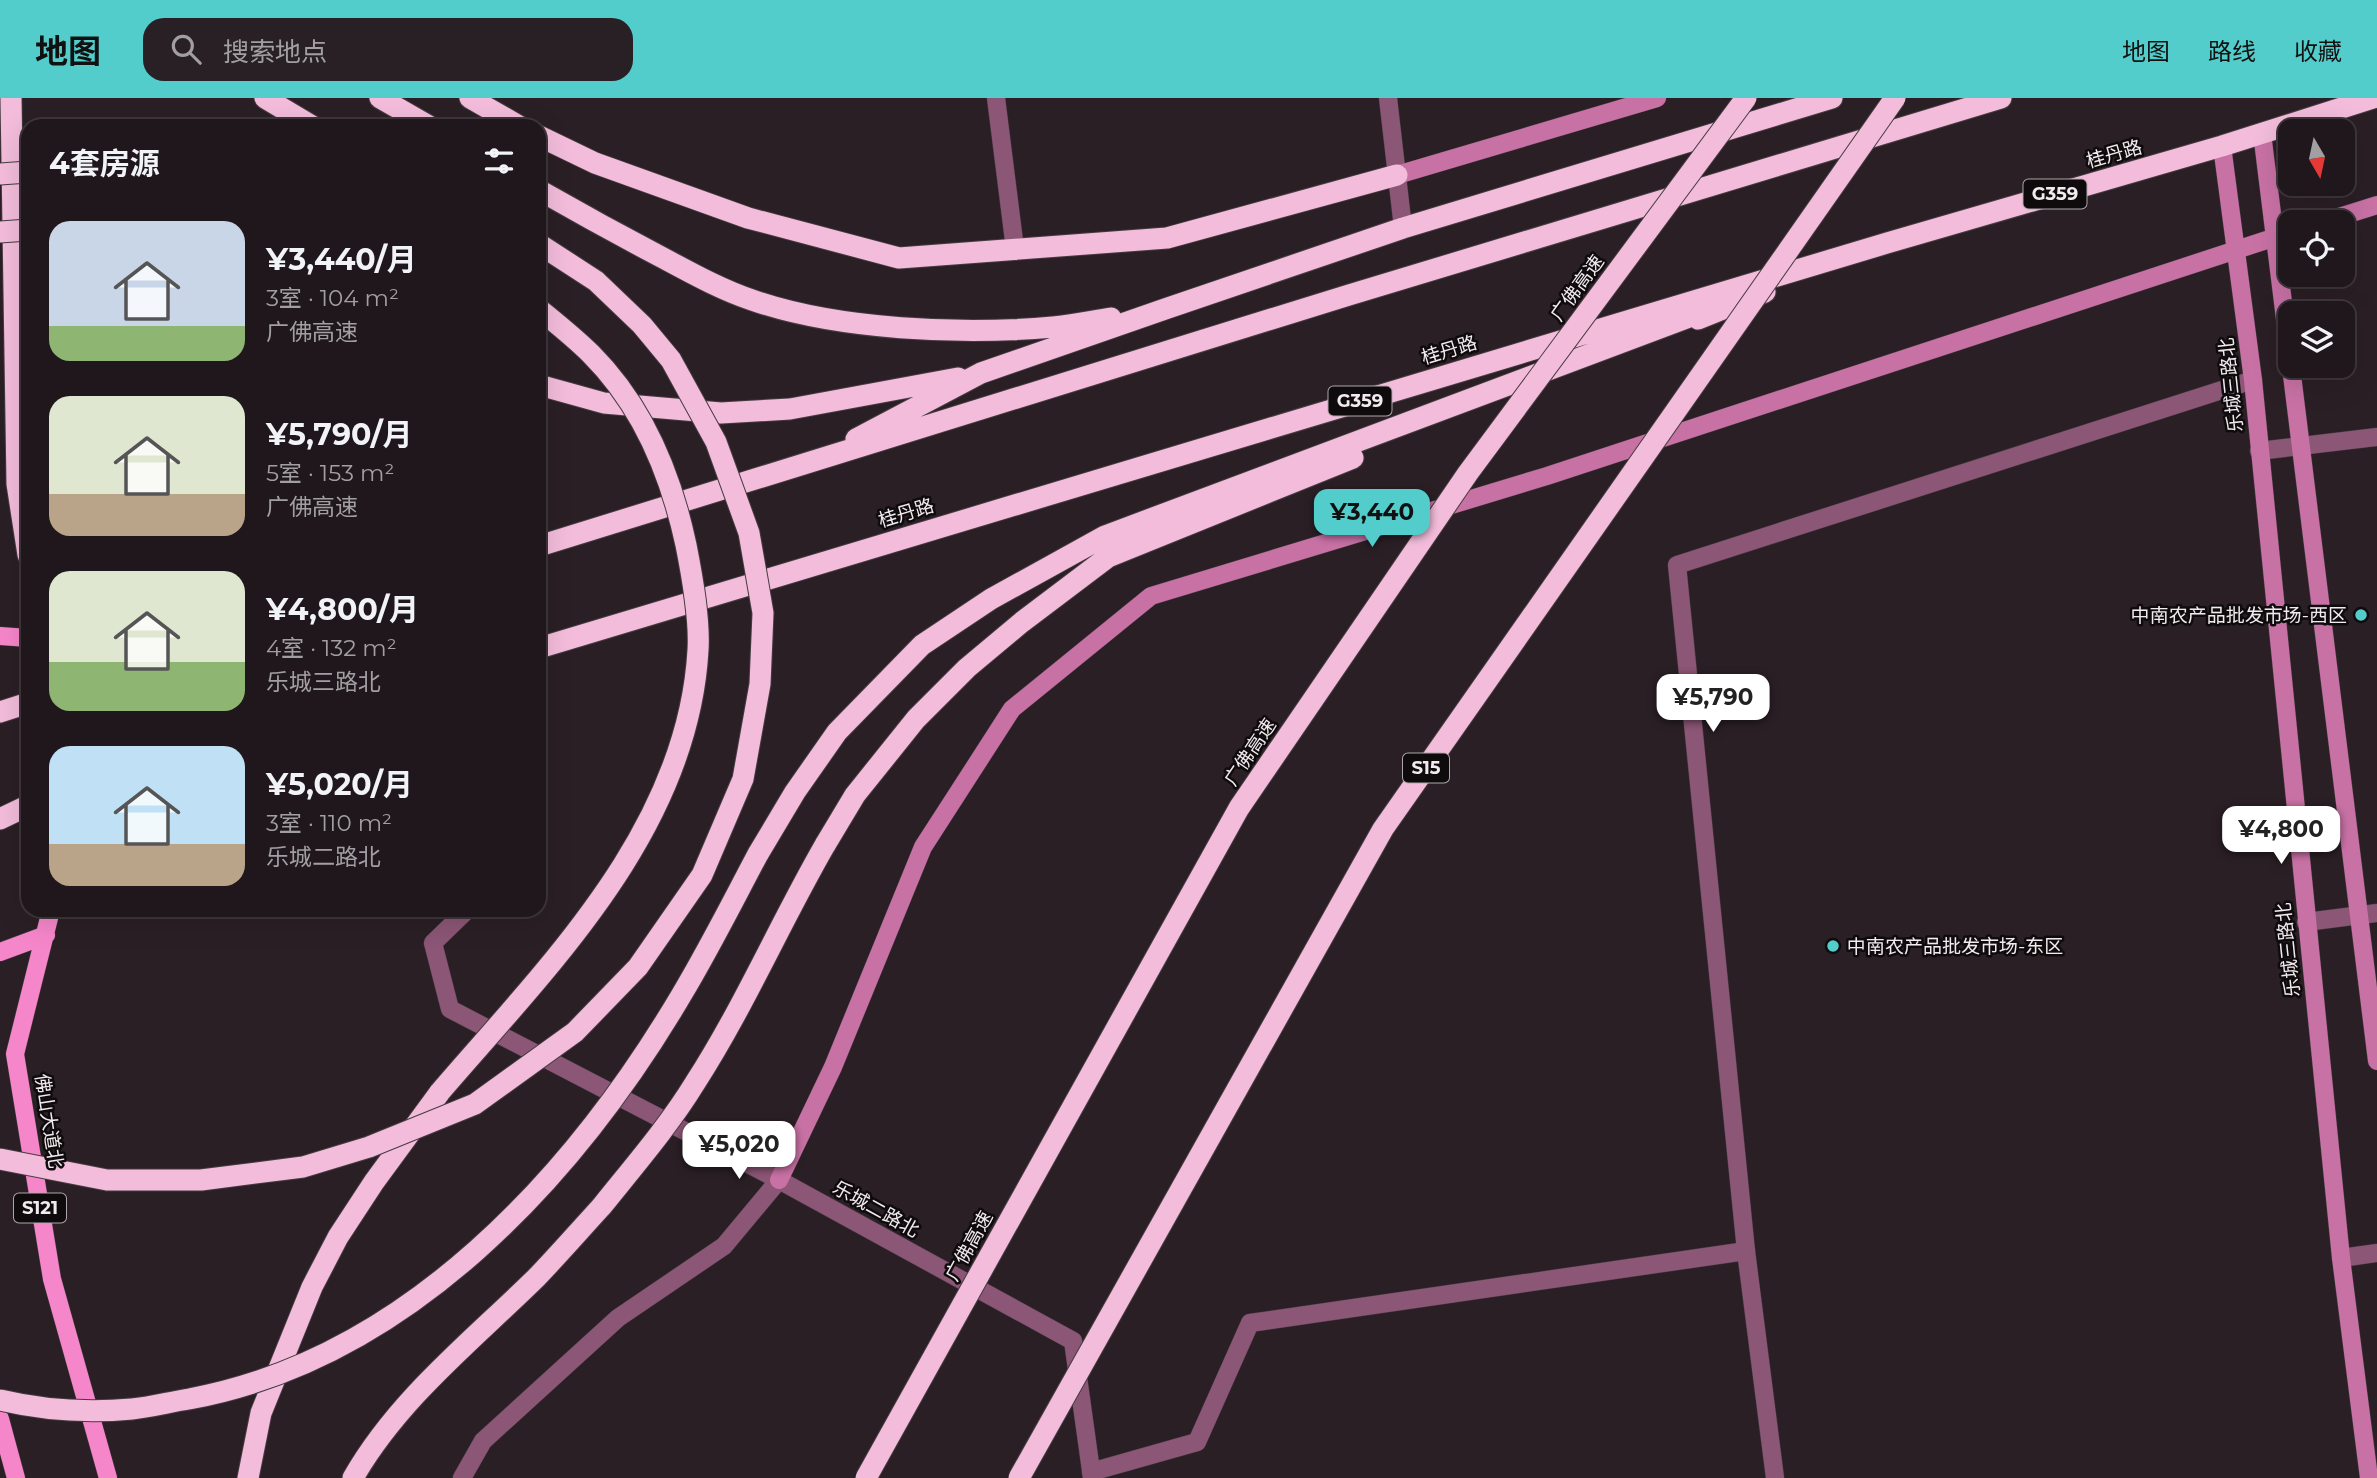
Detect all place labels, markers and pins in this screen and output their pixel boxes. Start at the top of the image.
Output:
pin: ¥3,440 [1315,490,1429,549]
place label: 中南农产品批发市场-西区 [2131,604,2347,627]
marker: 中南农产品批发市场-西区 [2353,607,2369,623]
pin: ¥5,790 [1656,674,1770,734]
pin: ¥4,800 [2224,806,2338,866]
place label: 中南农产品批发市场-东区 [1847,935,2063,958]
marker: 中南农产品批发市场-东区 [1825,938,1841,954]
pin: ¥5,020 [682,1122,796,1181]

